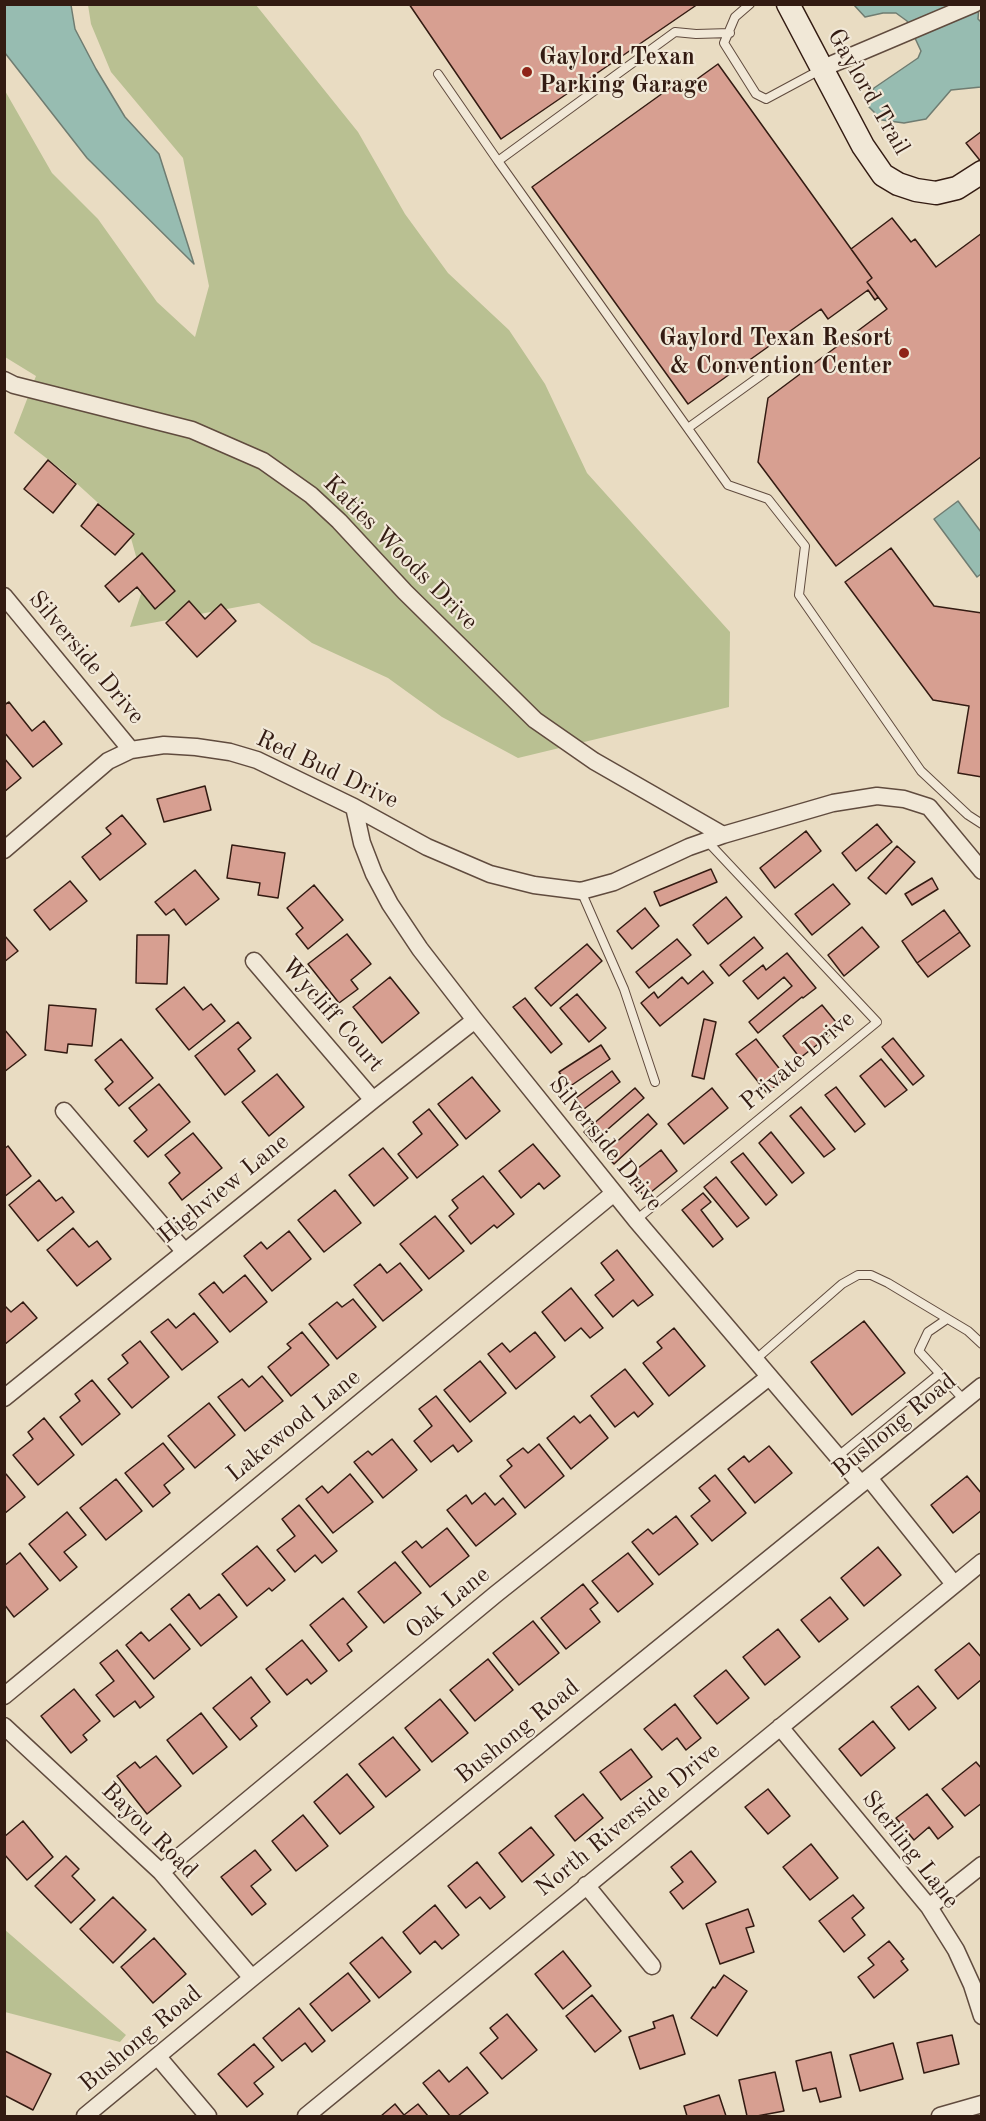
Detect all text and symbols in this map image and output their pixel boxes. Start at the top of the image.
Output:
street label: Gaylord Trail [820,24,916,160]
place label: Gaylord Texan Parking Garage [539,44,708,100]
marker: Gaylord Texan Parking Garage [520,65,534,79]
place label: Gaylord Texan Resort & Convention Center [659,325,892,381]
marker: Gaylord Texan Resort & Convention Center [897,346,911,360]
street label: Katies Woods Drive [316,469,484,637]
street label: Silverside Drive [22,585,150,731]
street label: Red Bud Drive [251,724,403,816]
street label: Wycliff Court [274,952,390,1078]
street label: Private Drive [735,1005,861,1117]
street label: Silverside Drive [542,1071,668,1217]
street label: Highview Lane [153,1128,295,1250]
street label: Lakewood Lane [221,1363,367,1489]
street label: Bushong Road [827,1367,963,1485]
street label: Oak Lane [400,1560,496,1646]
street label: Bushong Road [450,1673,586,1791]
street label: North Riverside Drive [530,1737,726,1903]
street label: Bayou Road [95,1777,203,1885]
street label: Sterling Lane [855,1785,965,1915]
street label: Bushong Road [74,1979,208,2099]

